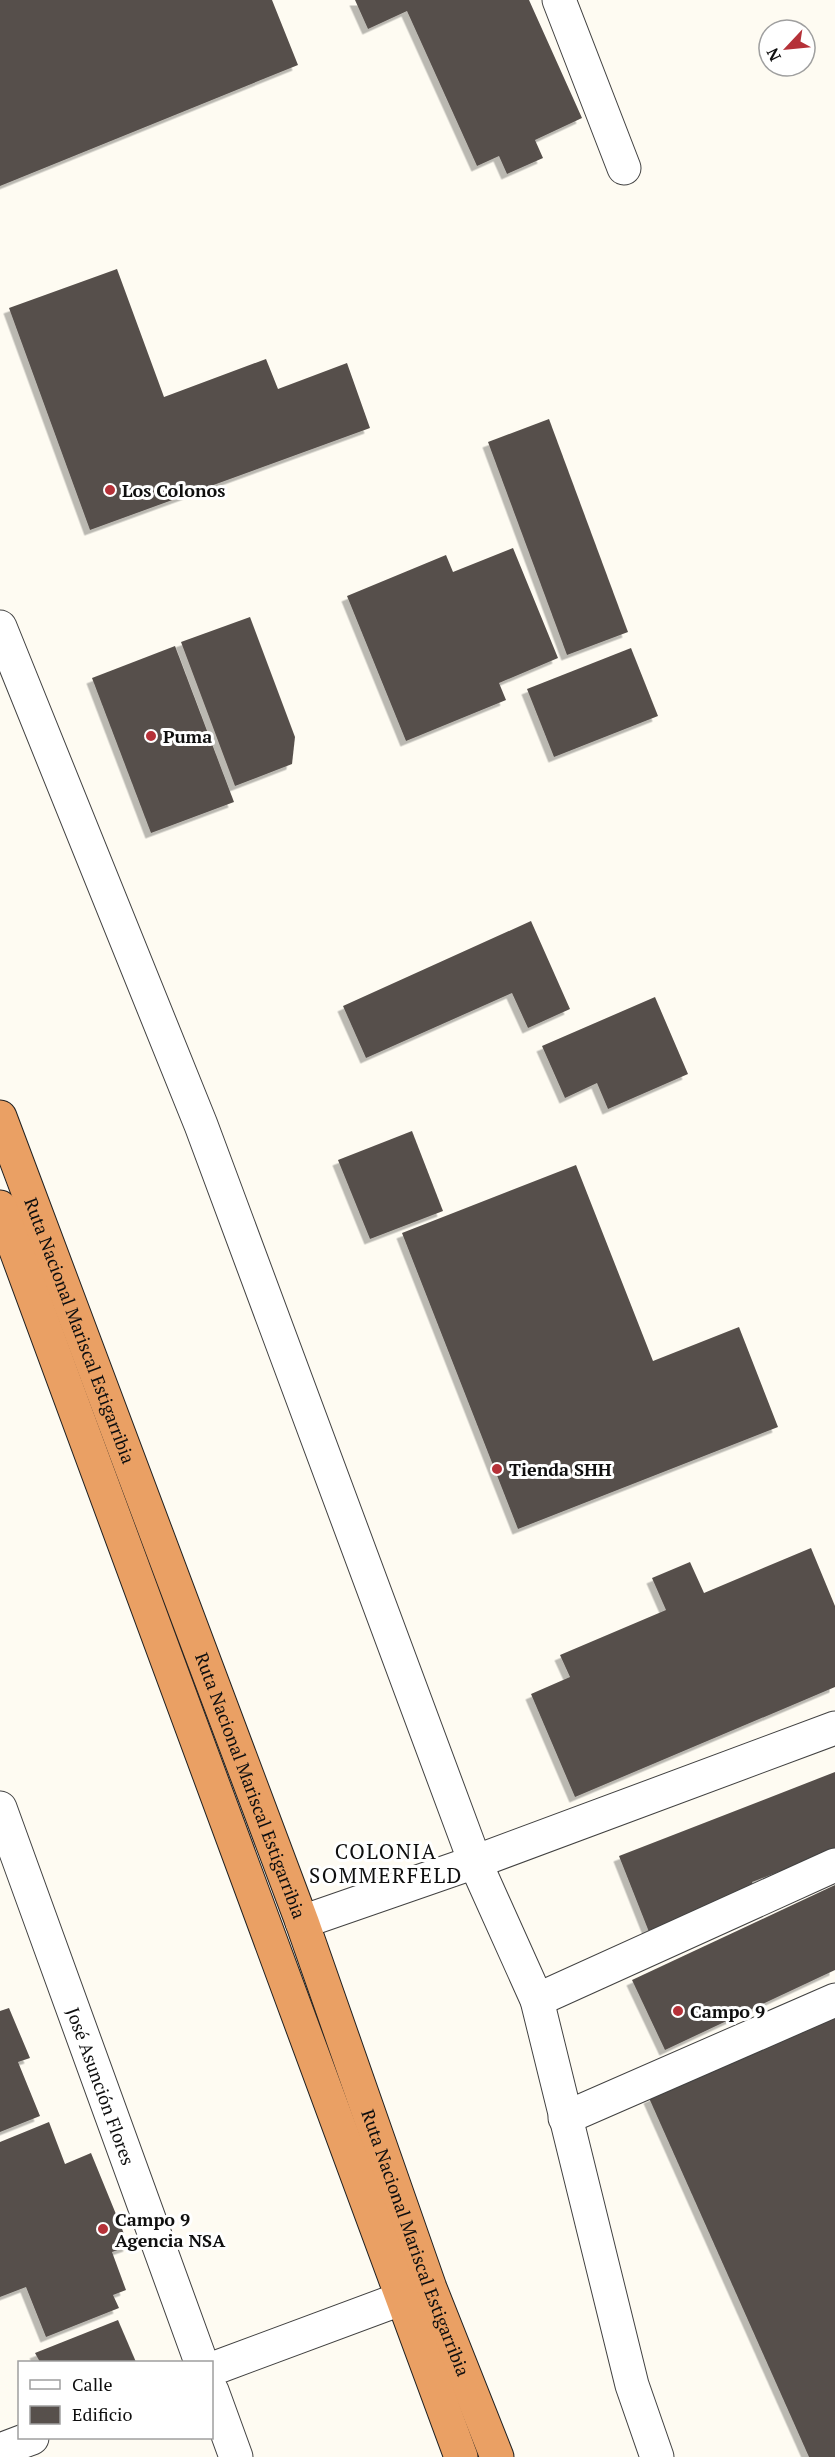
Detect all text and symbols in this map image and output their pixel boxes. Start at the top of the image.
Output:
north arrow [757,18,817,78]
text: N [761,44,786,65]
place label: Los Colonos [122,478,225,502]
marker: Los Colonos [103,483,117,497]
place label: Puma [163,724,212,748]
marker: Puma [144,729,158,743]
street label: Ruta Nacional Mariscal Estigarribia [19,1194,141,1467]
place label: Tienda SHH [509,1457,612,1481]
marker: Tienda SHH [490,1462,504,1476]
street label: Ruta Nacional Mariscal Estigarribia [190,1649,312,1922]
district label: COLONIA SOMMERFELD [309,1837,463,1889]
place label: Campo 9 [690,1999,765,2023]
street label: José Asunción Flores [61,2004,141,2168]
marker: Campo 9 [671,2004,685,2018]
street label: Ruta Nacional Mariscal Estigarribia [356,2106,476,2379]
place label: Campo 9 Agencia NSA [115,2207,226,2252]
marker: Campo 9 Agencia NSA [96,2222,110,2236]
legend [18,2361,213,2439]
text: Calle [72,2372,113,2396]
text: Edificio [72,2402,132,2426]

